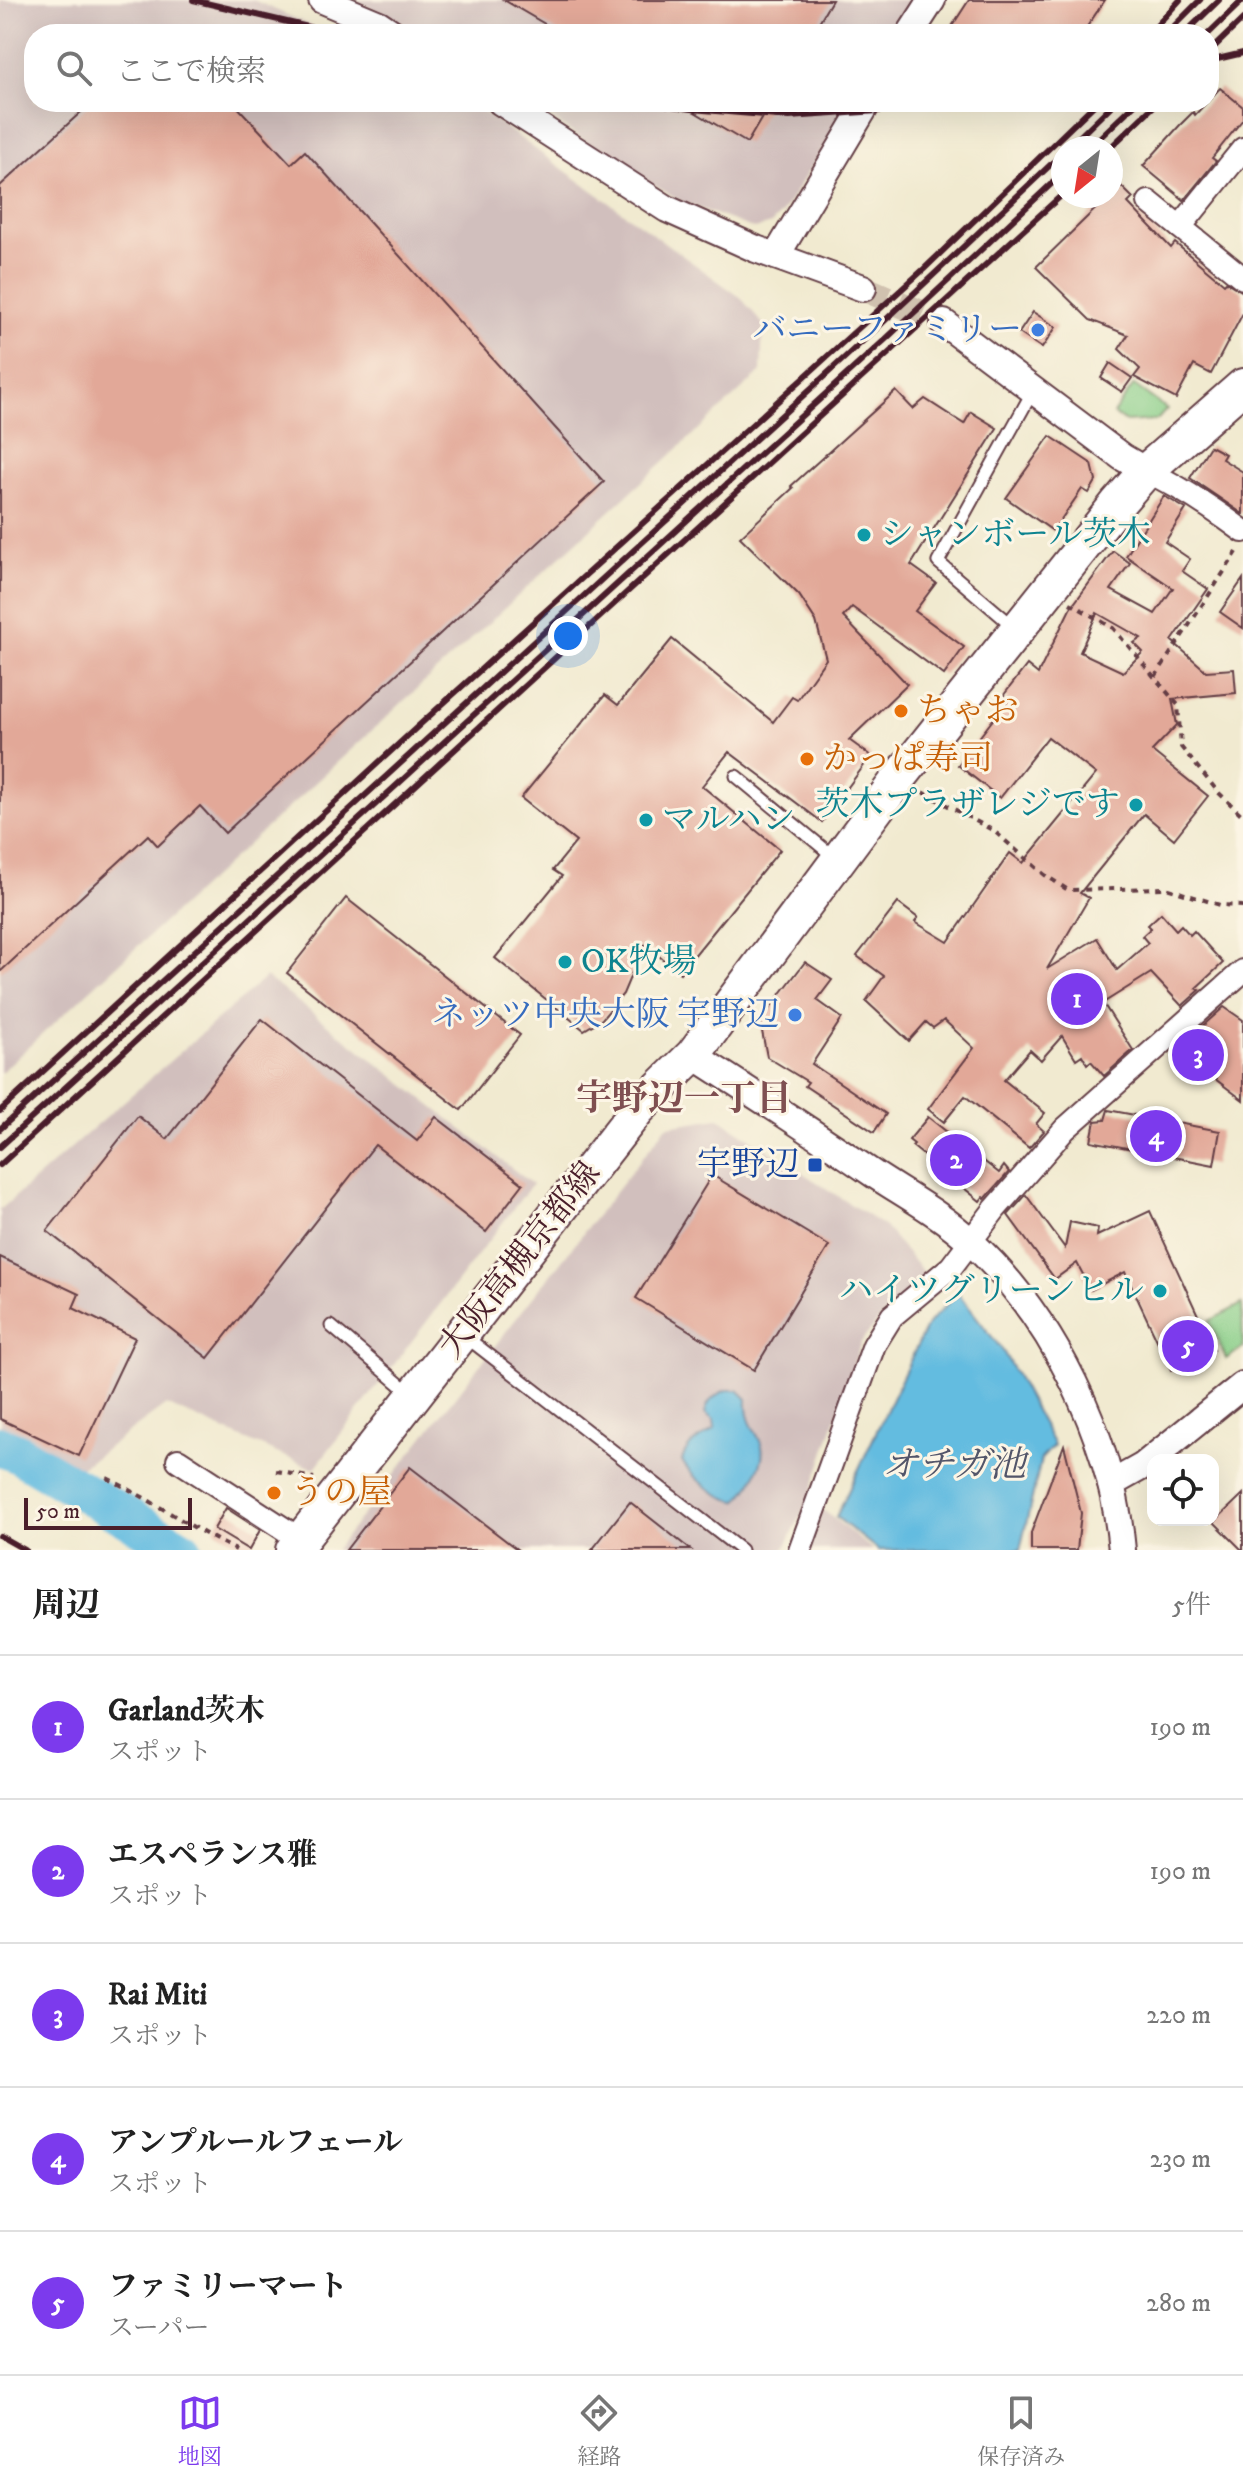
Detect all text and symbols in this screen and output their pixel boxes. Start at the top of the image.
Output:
search box [24,24,1219,112]
icon: search [52,46,96,90]
text: ここで検索 [116,54,266,91]
north arrow [1051,136,1123,208]
place label: バニーファミリー [752,309,1022,351]
marker: バニーファミリー [1029,321,1047,339]
place label: シャンボール茨木 [880,514,1151,556]
marker: シャンボール茨木 [855,526,873,544]
your location [548,616,588,656]
place label: ちゃお [917,690,1019,732]
marker: ちゃお [892,702,910,720]
place label: かっぱ寿司 [823,738,993,780]
marker: かっぱ寿司 [798,750,816,768]
place label: 茨木プラザレジです [816,784,1120,826]
marker: 茨木プラザレジです [1127,796,1145,814]
place label: マルハン [662,799,796,841]
marker: マルハン [637,811,655,829]
place label: OK牧場 [581,941,697,983]
marker: OK牧場 [556,953,574,971]
pin: 1 [1051,969,1103,1029]
place label: ネッツ中央大阪 宇野辺 [432,994,779,1036]
marker: ネッツ中央大阪 宇野辺 [786,1006,804,1024]
pin: 3 [1172,1025,1224,1085]
district label: 宇野辺一丁目 [576,1077,792,1122]
pin: 4 [1130,1106,1182,1166]
pin: 2 [930,1130,982,1190]
place label: 宇野辺 [697,1144,799,1186]
street label: 大阪高槻京都線 [430,1153,610,1367]
marker: 宇野辺 [806,1156,824,1174]
place label: ハイツグリーンヒル [839,1270,1144,1312]
marker: ハイツグリーンヒル [1151,1282,1169,1300]
pin: 5 [1162,1316,1214,1376]
water label: オチガ池 [882,1443,1030,1488]
map controls [1147,1454,1219,1526]
button: locate [1147,1454,1219,1526]
place label: うの屋 [290,1472,392,1514]
marker: うの屋 [265,1484,283,1502]
scale bar [24,1494,192,1530]
text: 50 m [36,1498,80,1525]
text: 周辺 [32,1585,100,1627]
text: 5件 [1172,1589,1211,1622]
text: Garland茨木 [108,1693,265,1730]
text: 1 [53,1711,63,1744]
text: 190 m [1149,1711,1211,1744]
text: スポット [108,1736,212,1769]
text: エスペランス雅 [108,1837,317,1874]
text: 2 [52,1855,64,1888]
text: 190 m [1149,1855,1211,1888]
text: スポット [108,1880,212,1913]
text: Rai Miti [108,1977,207,2014]
text: 3 [53,1999,63,2032]
text: 220 m [1146,1999,1211,2032]
text: スポット [108,2020,212,2053]
text: アンプルールフェール [108,2125,403,2162]
text: 4 [51,2143,65,2176]
text: 230 m [1149,2143,1211,2176]
text: スポット [108,2168,212,2201]
text: ファミリーマート [108,2269,347,2306]
text: 5 [52,2287,64,2320]
text: 280 m [1146,2287,1211,2320]
text: スーパー [108,2312,209,2345]
tab: 地図 [178,2391,222,2471]
tab: 経路 [577,2391,621,2471]
tab: 保存済み [977,2391,1065,2471]

